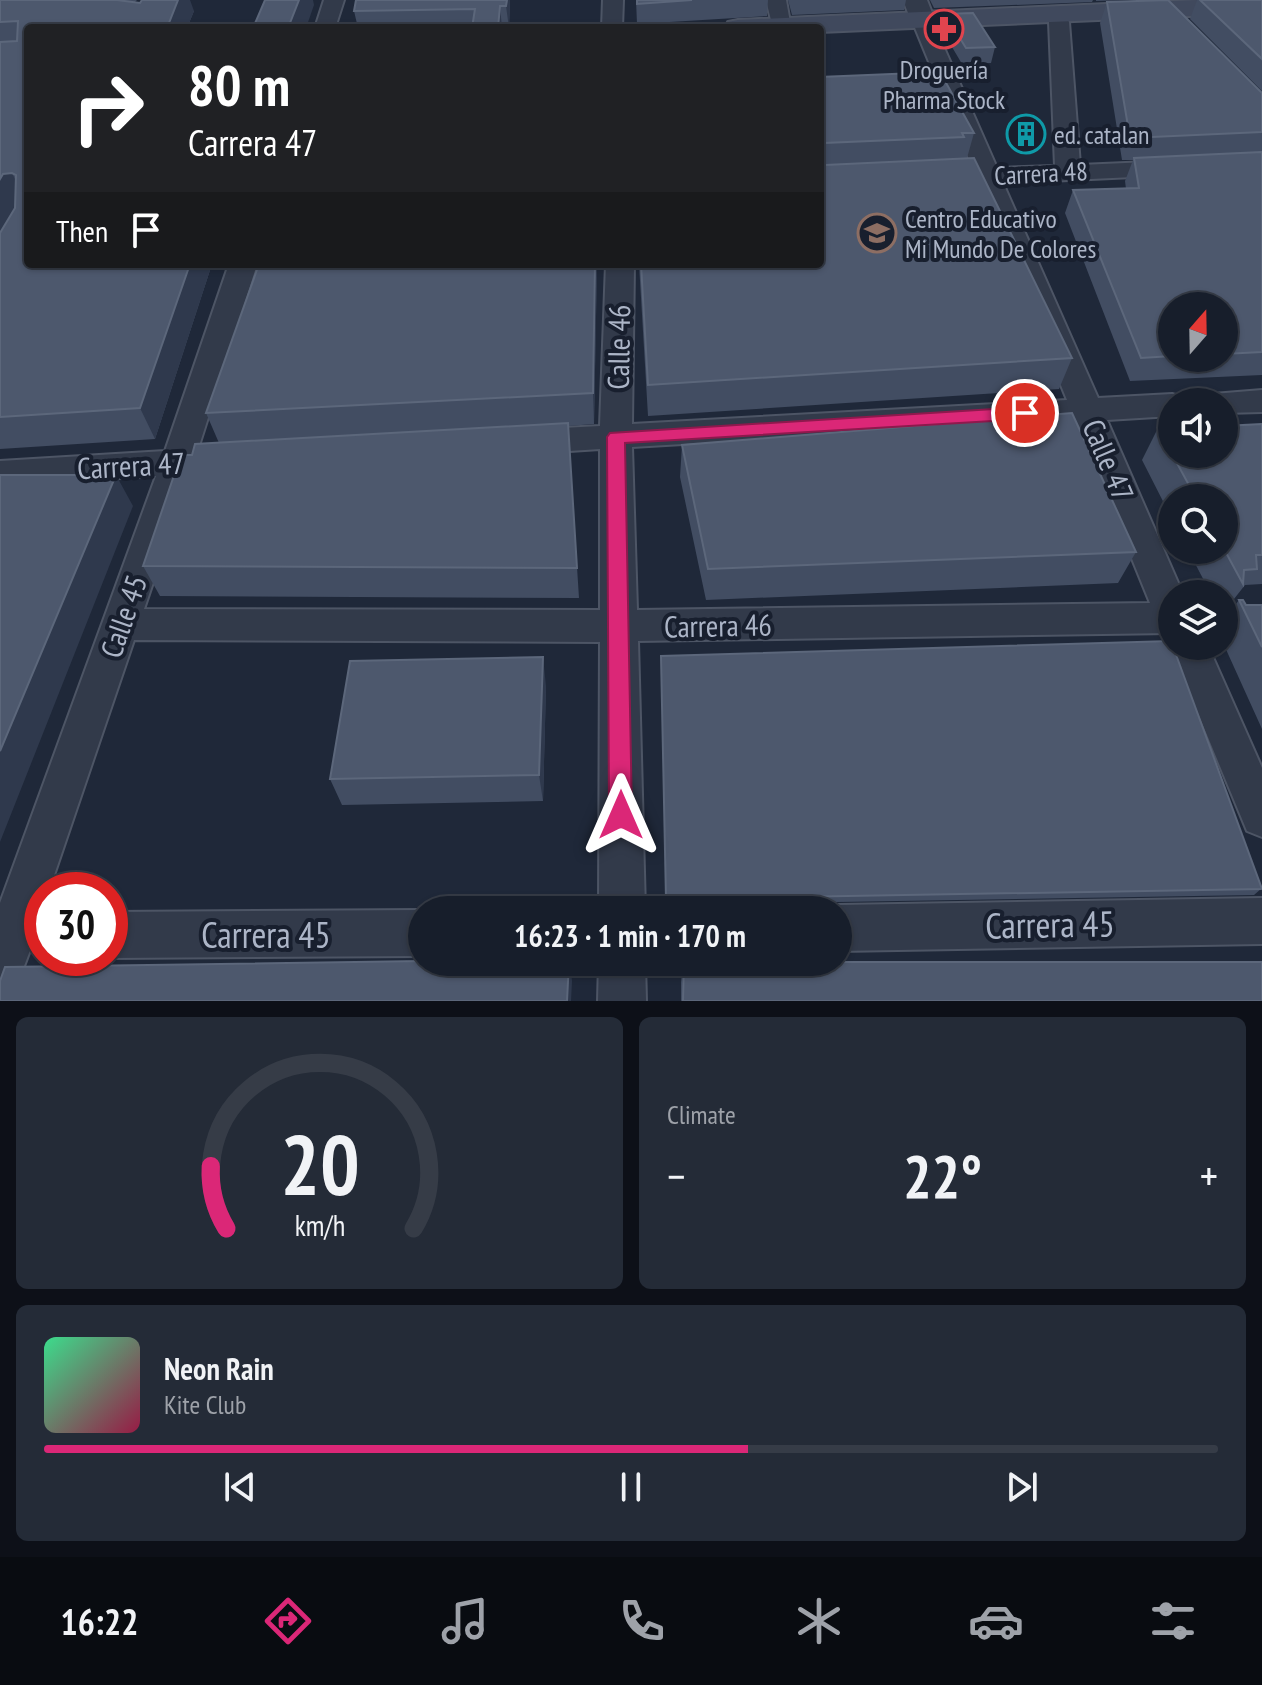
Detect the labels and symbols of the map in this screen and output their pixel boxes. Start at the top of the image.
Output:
pharmacy icon: Droguería Pharma Stock [923,8,965,50]
place label: Droguería Pharma Stock [883,53,1005,116]
building icon: ed. catalan [1005,113,1047,155]
place label: ed. catalan [1054,118,1150,151]
street label: Carrera 48 [993,154,1089,192]
place label: Centro Educativo Mi Mundo De Colores [905,202,1096,265]
school or university icon: Centro Educativo Mi Mundo De Colores [856,212,898,254]
north arrow [1158,292,1238,372]
street label: Calle 46 [598,304,638,390]
pin [991,379,1059,447]
street label: Calle 47 [1074,413,1144,507]
street label: Carrera 47 [76,443,186,487]
street label: Calle 45 [91,569,155,663]
street label: Carrera 46 [664,605,772,645]
position arrow [579,773,663,857]
speed limit sign: 30 [24,872,128,976]
street label: Carrera 45 [985,899,1115,949]
street label: Carrera 45 [201,911,331,958]

